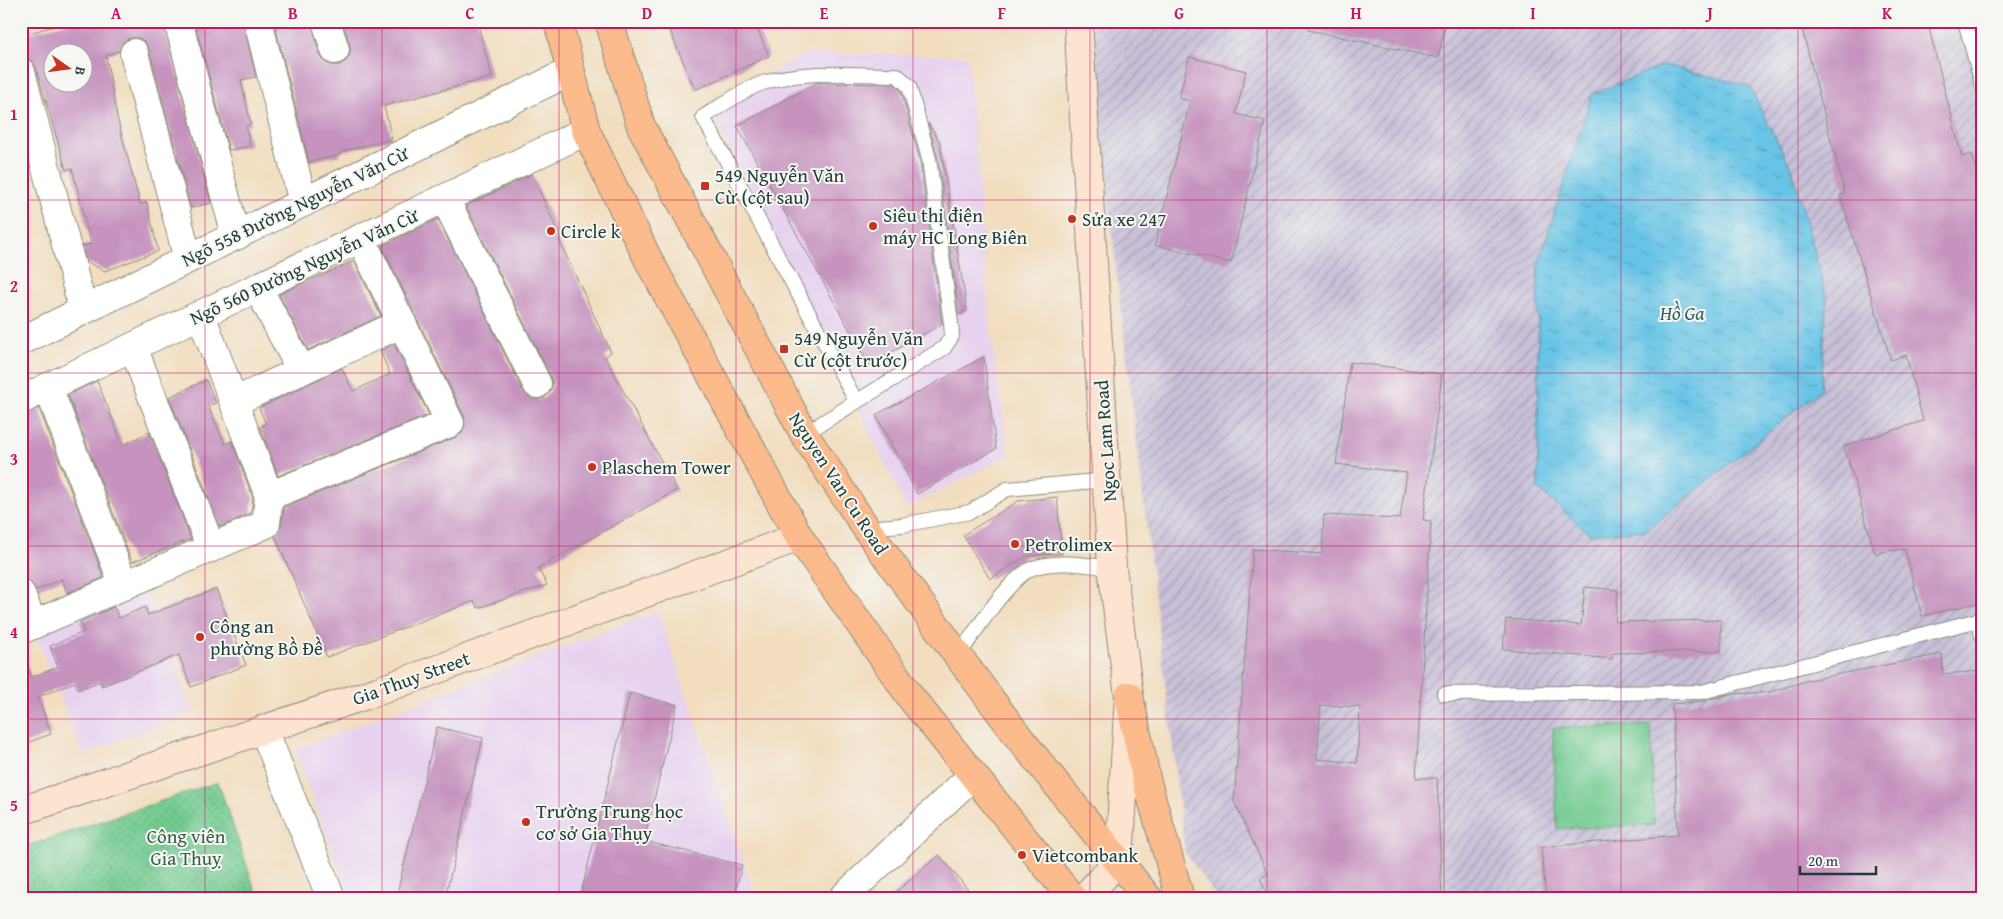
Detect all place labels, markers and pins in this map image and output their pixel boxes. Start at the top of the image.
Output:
place label: 549 Nguyễn Văn Cừ (cột sau) [715,161,844,211]
marker: 549 Nguyễn Văn Cừ (cột sau) [699,180,711,192]
place label: Siêu thị điện máy HC Long Biên [883,201,1028,251]
place label: Sửa xe 247 [1082,205,1166,233]
marker: Sửa xe 247 [1066,213,1078,225]
place label: Circle k [561,217,621,245]
marker: Siêu thị điện máy HC Long Biên [867,220,879,232]
marker: Circle k [545,225,557,237]
place label: 549 Nguyễn Văn Cừ (cột trước) [794,324,923,374]
marker: 549 Nguyễn Văn Cừ (cột trước) [778,343,790,355]
place label: Plaschem Tower [602,453,731,481]
marker: Plaschem Tower [586,461,598,473]
place label: Petrolimex [1025,530,1113,558]
marker: Petrolimex [1009,538,1021,550]
place label: Công an phường Bồ Đề [210,612,323,662]
marker: Công an phường Bồ Đề [194,631,206,643]
place label: Trường Trung học cơ sở Gia Thụy [536,797,683,847]
marker: Trường Trung học cơ sở Gia Thụy [520,816,532,828]
place label: Vietcombank [1032,841,1139,869]
marker: Vietcombank [1016,849,1028,861]

